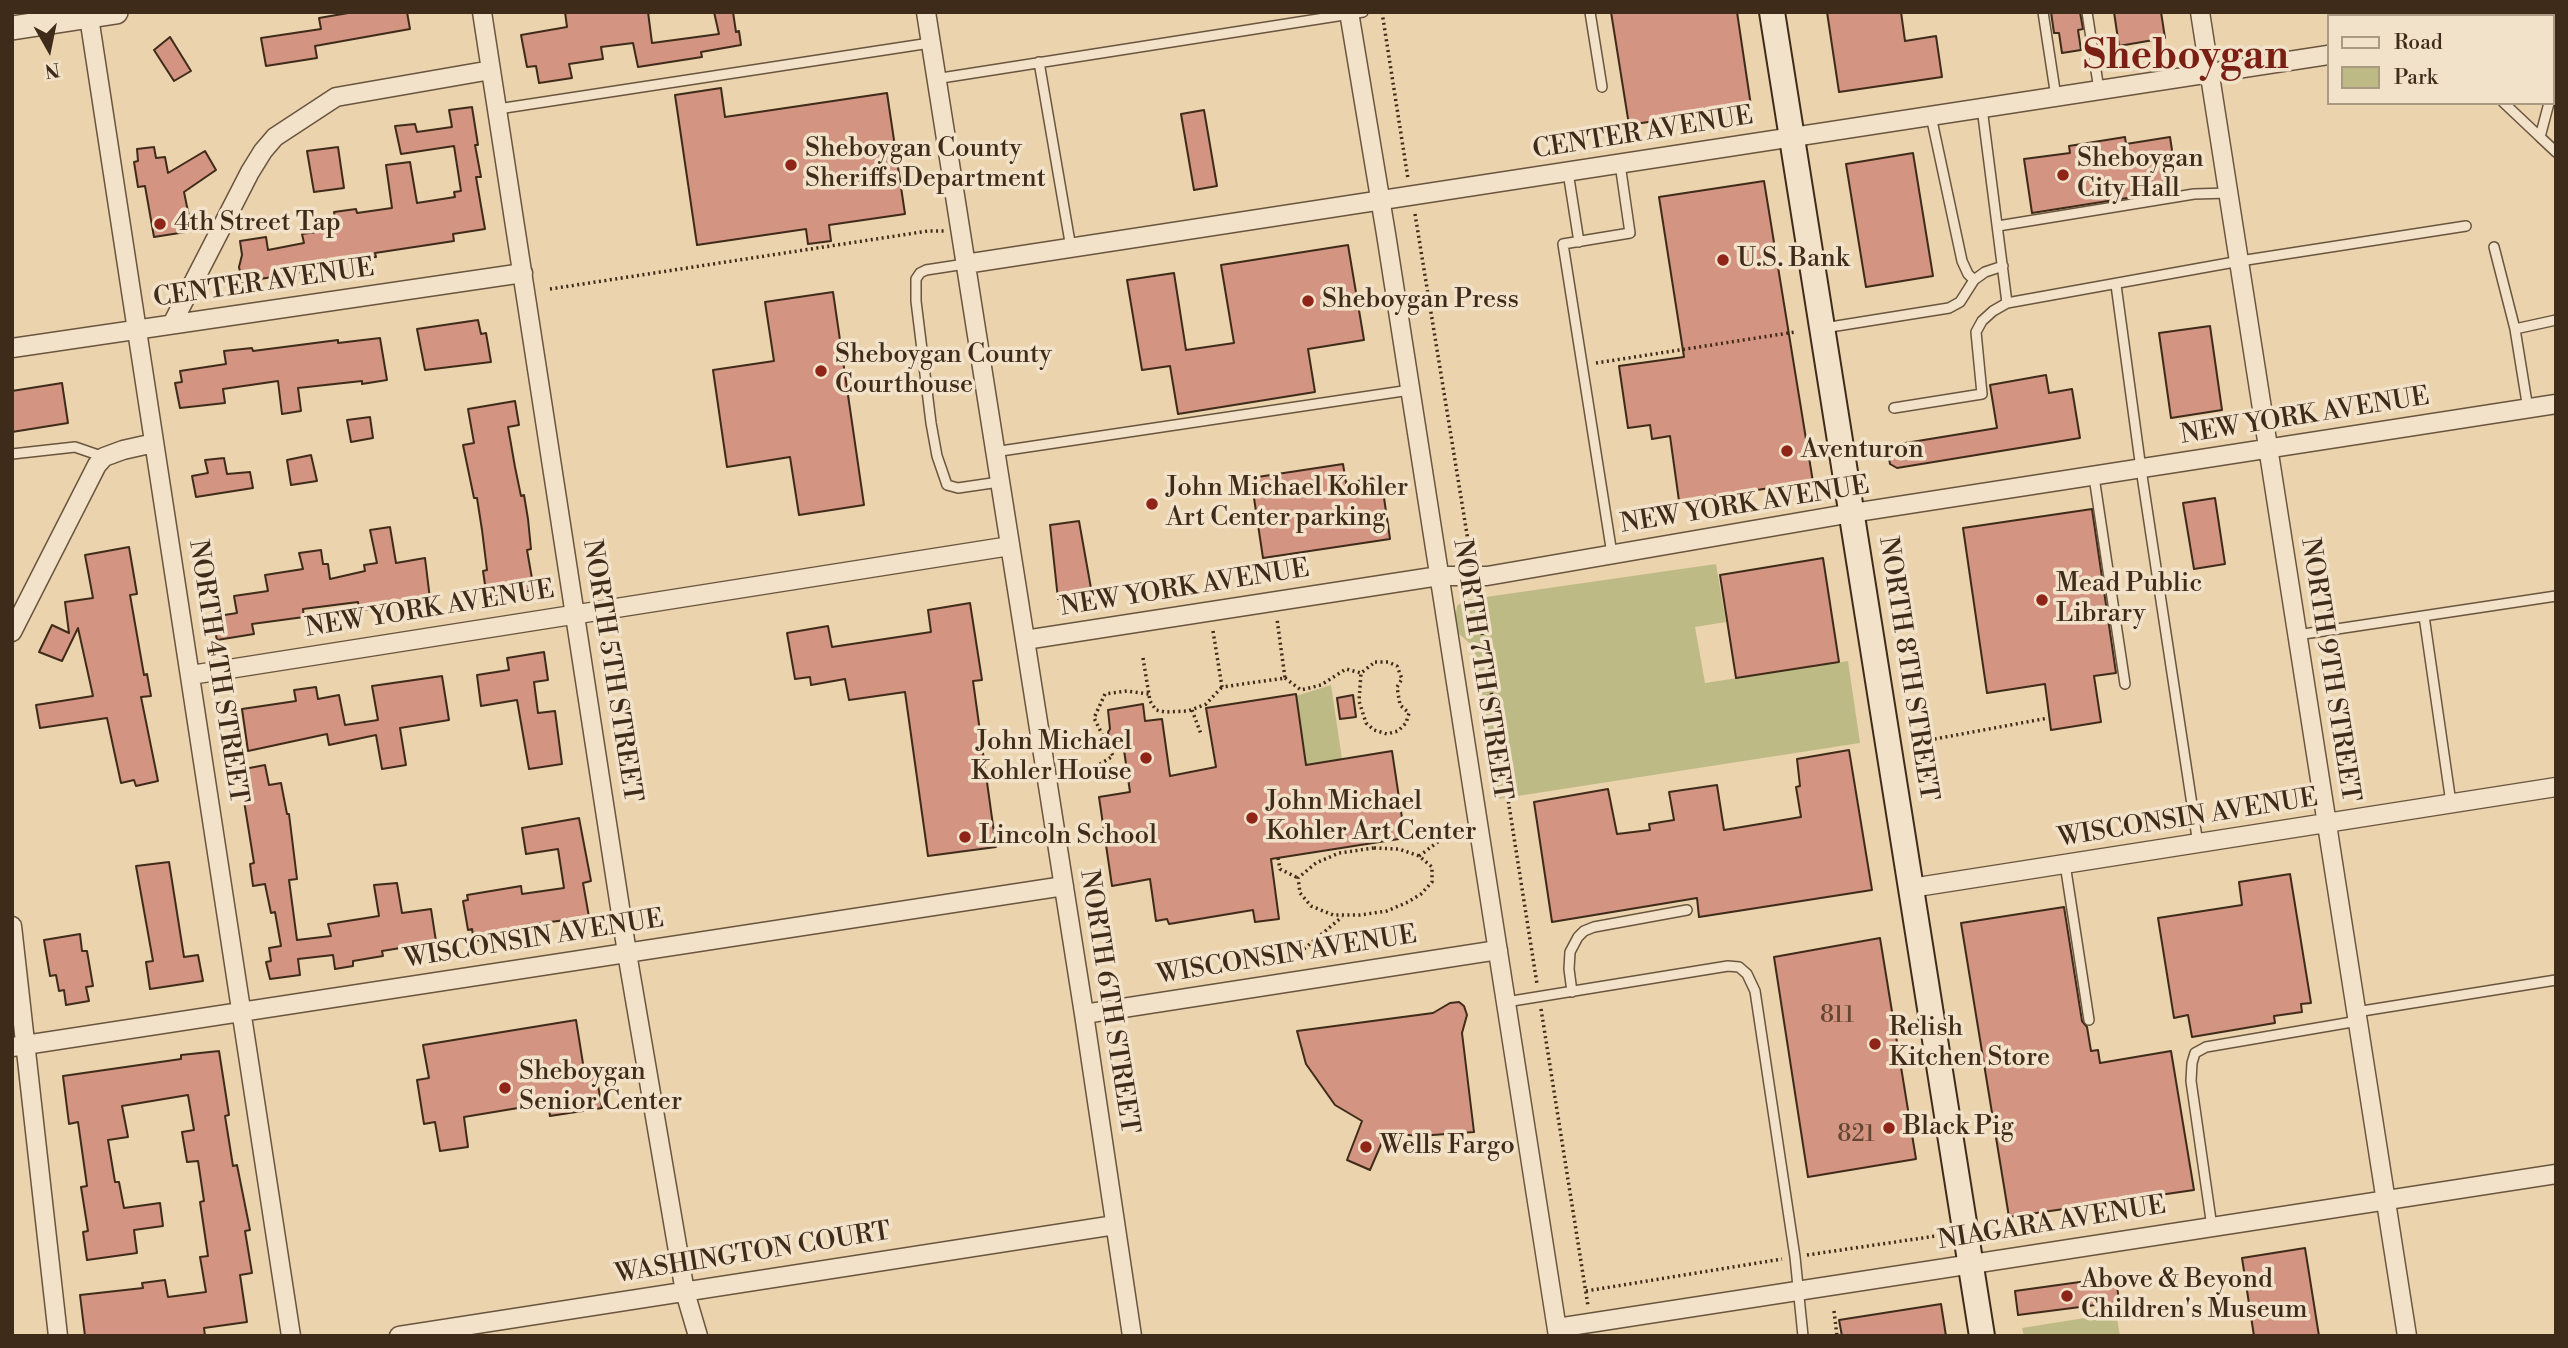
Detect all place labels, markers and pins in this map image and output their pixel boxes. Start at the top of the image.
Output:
place label: Sheboygan County Sheriffs Department [805,134,1046,196]
place label: Sheboygan City Hall [2077,144,2204,206]
marker: Sheboygan County Sheriffs Department [783,157,799,173]
marker: Sheboygan City Hall [2055,167,2071,183]
place label: 4th Street Tap [174,208,341,240]
marker: 4th Street Tap [152,216,168,232]
place label: U.S. Bank [1737,244,1849,276]
marker: U.S. Bank [1715,252,1731,268]
place label: Sheboygan Press [1322,285,1519,317]
marker: Sheboygan Press [1300,293,1316,309]
place label: Sheboygan County Courthouse [835,340,1052,402]
marker: Sheboygan County Courthouse [813,363,829,379]
place label: Aventuron [1801,435,1924,467]
marker: Aventuron [1779,443,1795,459]
place label: John Michael Kohler Art Center parking [1166,473,1408,534]
marker: John Michael Kohler Art Center parking [1144,496,1160,512]
place label: Mead Public Library [2056,569,2202,630]
marker: Mead Public Library [2034,592,2050,608]
place label: John Michael Kohler House [971,727,1132,788]
marker: John Michael Kohler House [1138,750,1154,766]
place label: John Michael Kohler Art Center [1266,787,1476,848]
marker: John Michael Kohler Art Center [1244,810,1260,826]
place label: Lincoln School [979,821,1157,853]
marker: Lincoln School [957,829,973,845]
place label: Relish Kitchen Store [1889,1013,2050,1074]
marker: Relish Kitchen Store [1867,1036,1883,1052]
place label: Sheboygan Senior Center [519,1057,682,1118]
marker: Sheboygan Senior Center [497,1080,513,1096]
place label: Black Pig [1903,1112,2014,1144]
marker: Black Pig [1881,1120,1897,1136]
place label: Wells Fargo [1380,1131,1515,1163]
marker: Wells Fargo [1358,1139,1374,1155]
place label: Above & Beyond Children's Museum [2081,1265,2308,1326]
marker: Above & Beyond Children's Museum [2059,1288,2075,1304]

